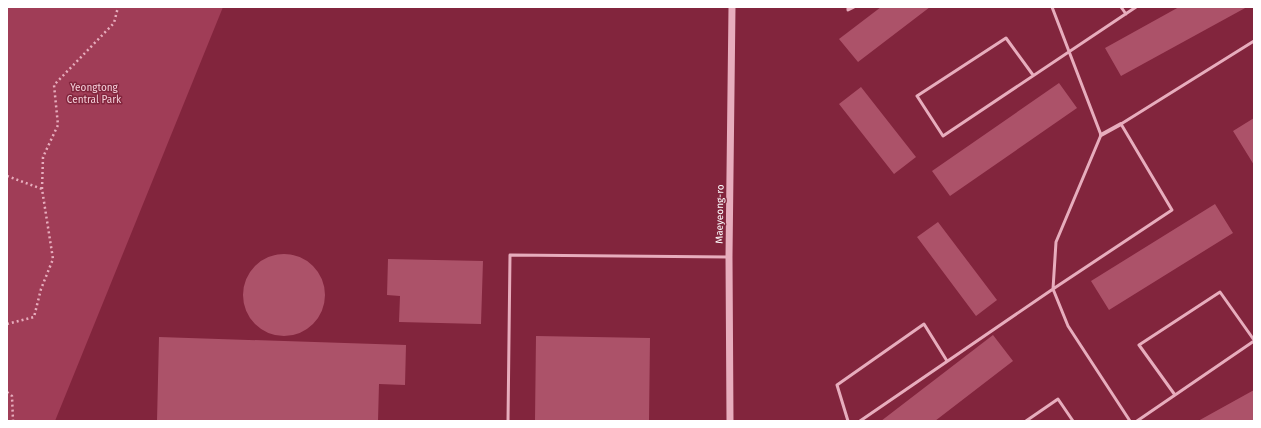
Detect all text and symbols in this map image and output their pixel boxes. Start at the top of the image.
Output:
park label: Yeongtong Central Park [67,82,122,106]
street label: Maeyeong-ro [713,184,727,244]

